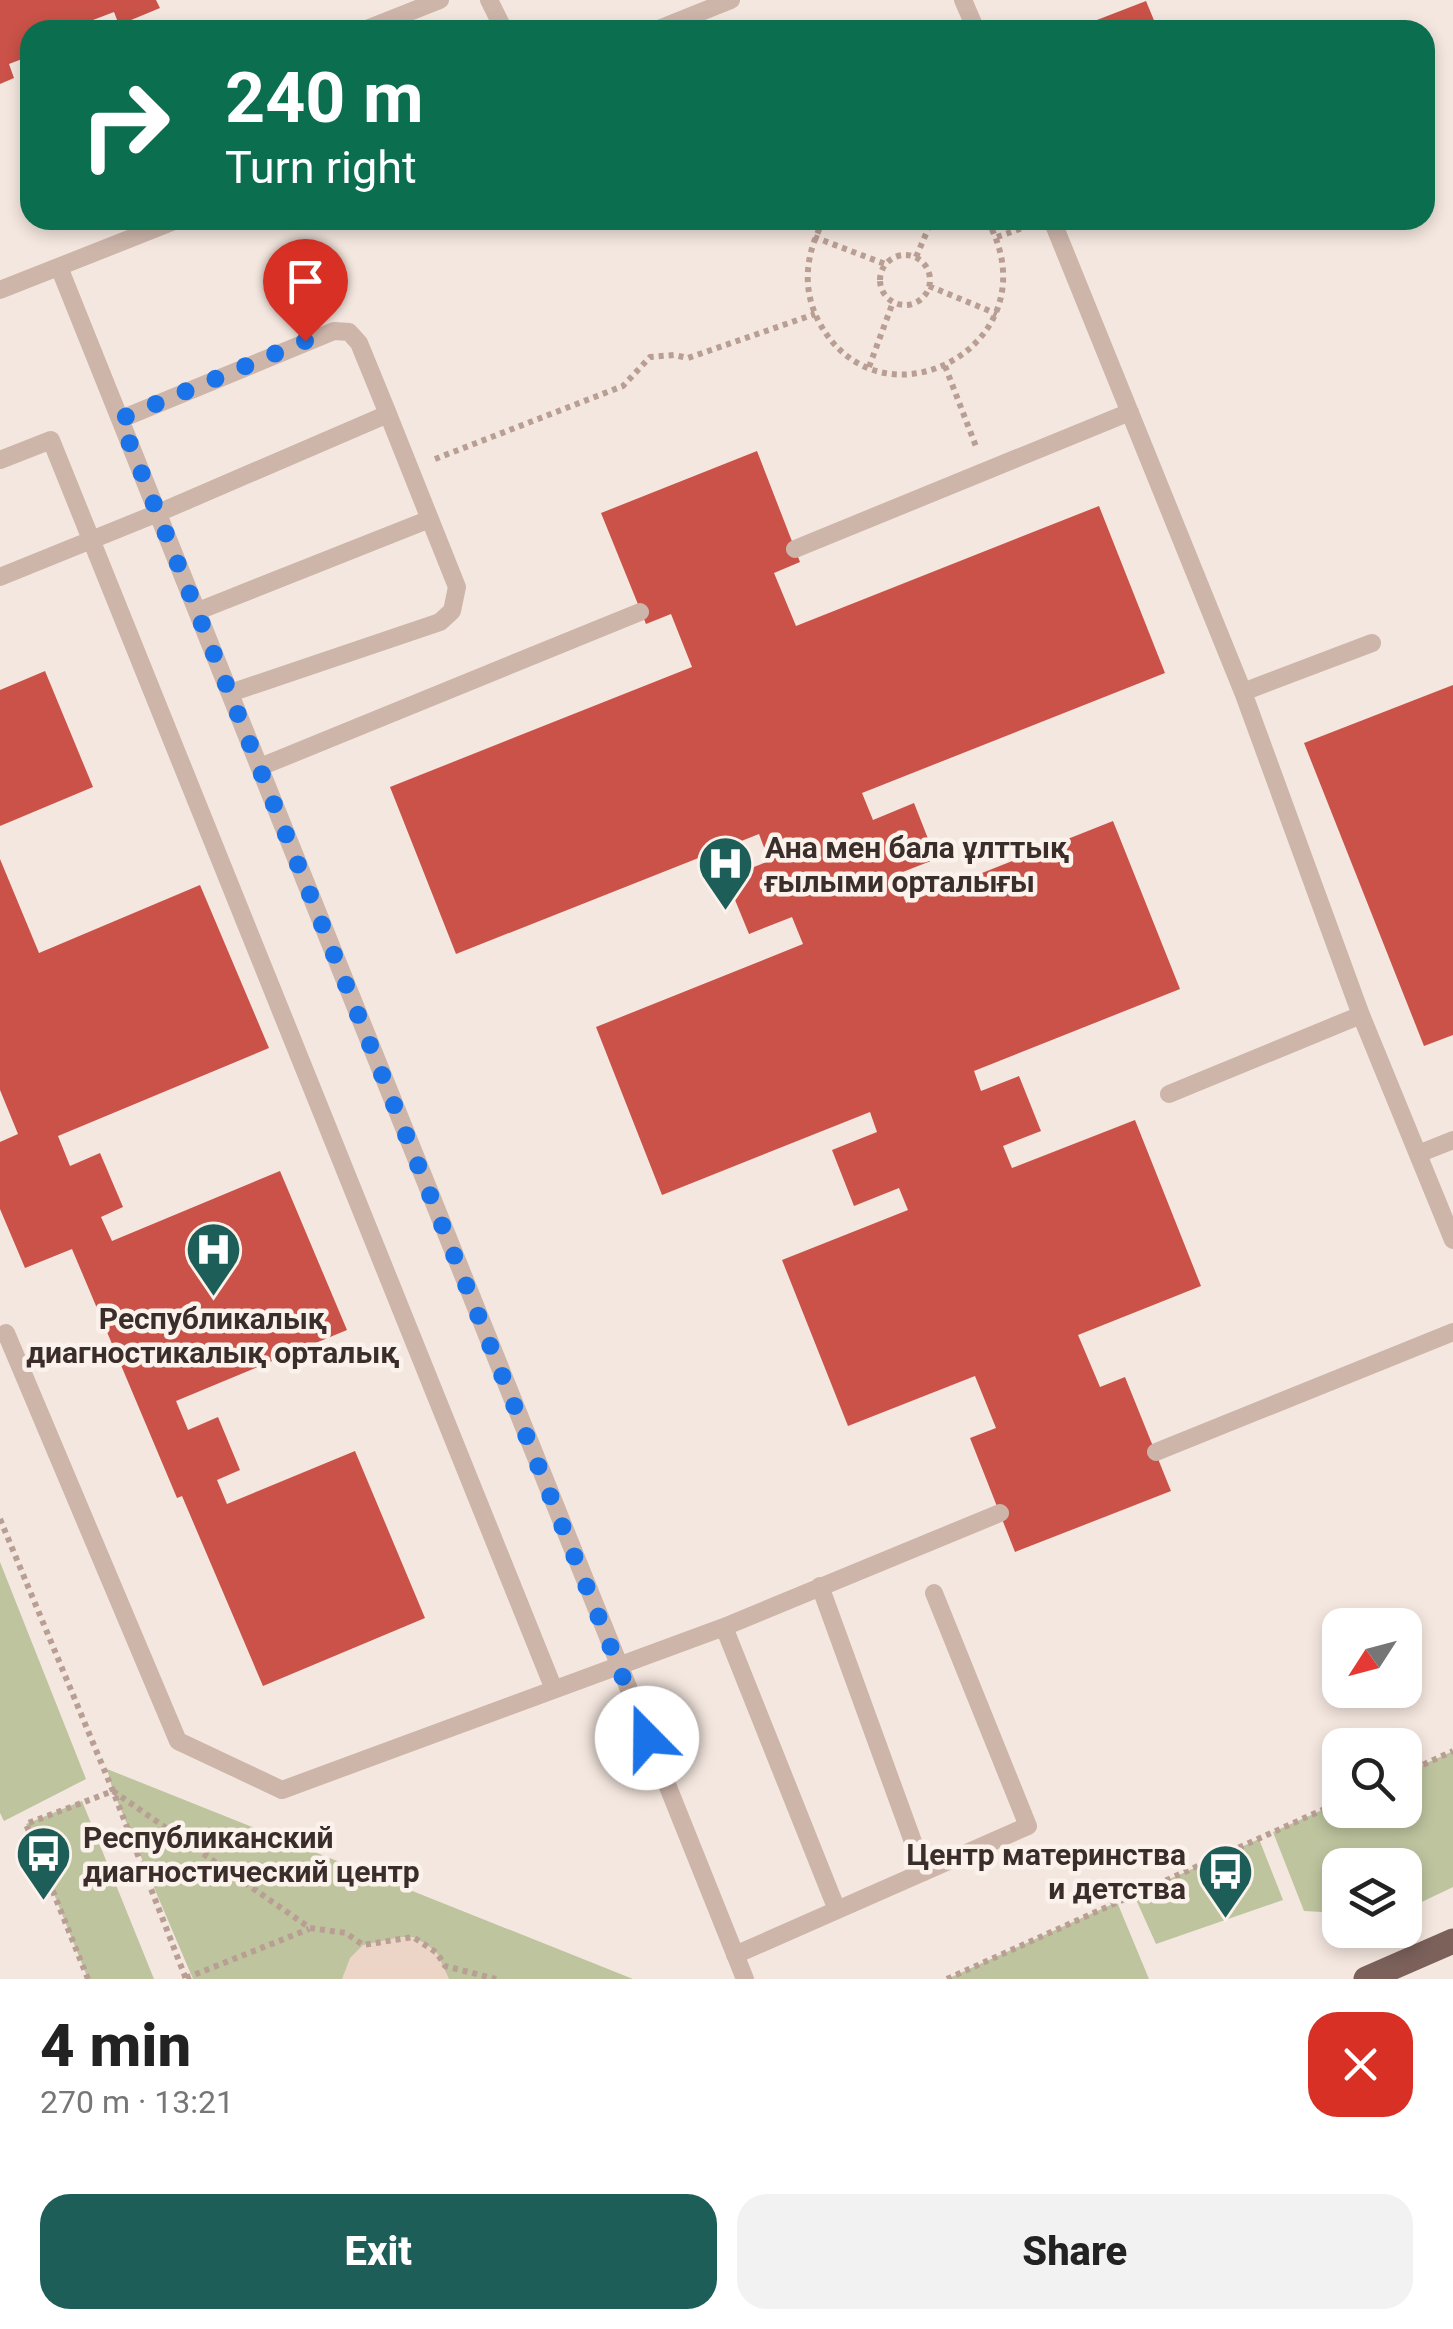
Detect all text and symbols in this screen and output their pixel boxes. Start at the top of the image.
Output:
text: 240 m [225,57,424,139]
icon: right [60,60,190,190]
text: Turn right [225,141,417,194]
pin [263,239,348,342]
icon: arrive [278,254,333,309]
place label: Ана мен бала ұлттық ғылыми орталығы [764,830,1070,899]
hospital icon: Ана мен бала ұлттық ғылыми орталығы [696,834,756,913]
hospital icon: Республикалық диагностикалық орталық [183,1220,243,1299]
place label: Республикалық диагностикалық орталық [26,1301,400,1370]
north arrow [1322,1608,1422,1708]
map controls [1322,1608,1422,1948]
position arrow [595,1686,699,1790]
button: search [1322,1728,1422,1828]
place label: Республиканский диагностический центр [83,1820,420,1889]
bus stop icon: Республиканский диагностический центр [14,1824,74,1903]
place label: Центр материнства и детства [907,1837,1186,1906]
bus stop icon: Центр материнства и детства [1195,1841,1255,1920]
button: layers [1322,1848,1422,1948]
text: 4 min [40,2010,191,2081]
button: close [1308,2012,1413,2117]
text: 270 m · 13:21 [40,2083,234,2121]
button: Exit [40,2194,717,2309]
button: Share [737,2194,1413,2309]

